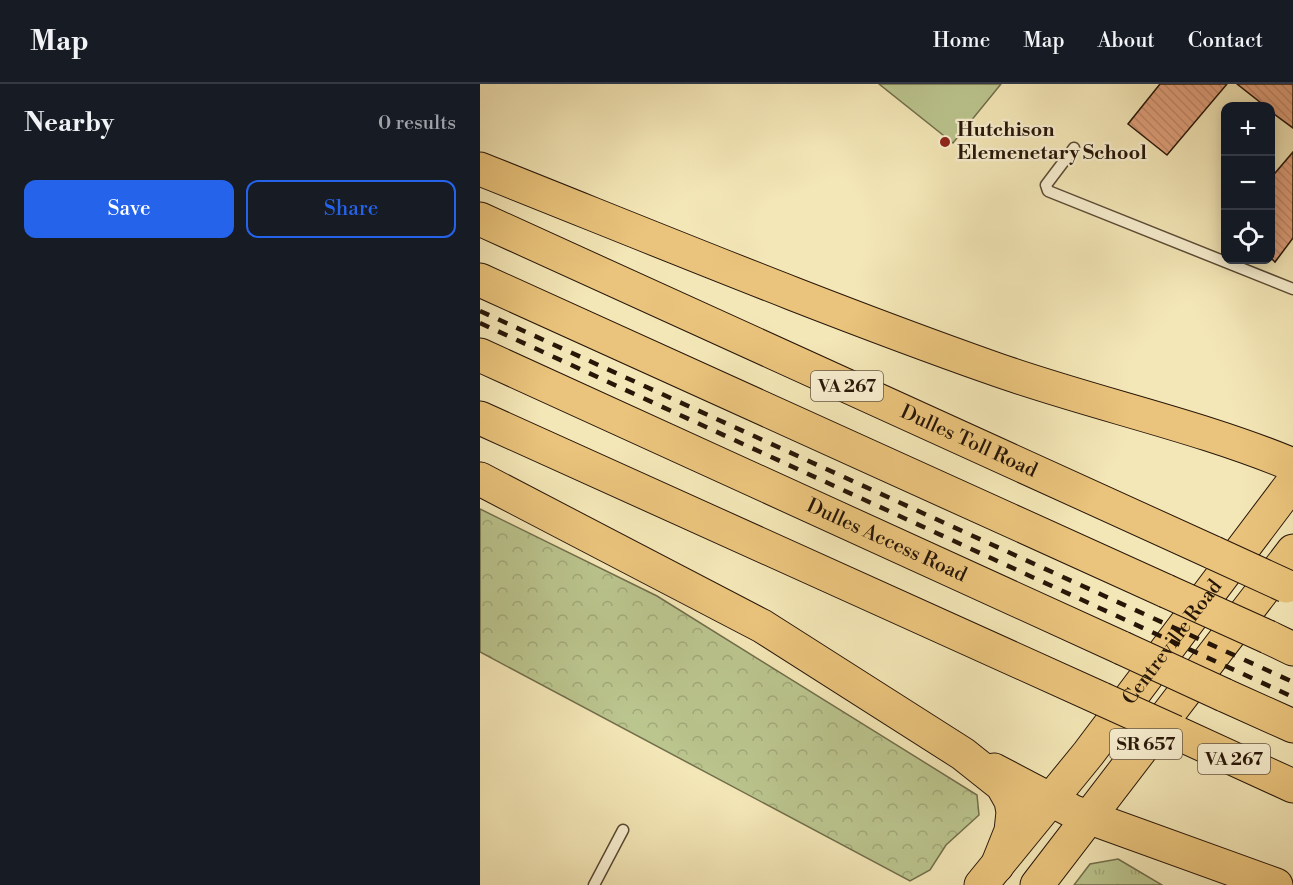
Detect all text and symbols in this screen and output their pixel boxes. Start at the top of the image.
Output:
text: Map [30,24,89,59]
text: Home [933,28,990,54]
text: Map [1023,28,1065,54]
text: About [1098,28,1155,54]
text: Contact [1188,28,1263,54]
map controls [1221,102,1275,264]
button: + [1221,102,1275,156]
text: Nearby [24,107,114,139]
text: 0 results [378,111,456,136]
place label: Hutchison Elemenetary School [957,118,1147,166]
marker: Hutchison Elemenetary School [938,135,952,149]
button: − [1221,156,1275,210]
button: Save [24,180,234,238]
button: Share [246,180,456,238]
button: locate [1221,210,1275,264]
road number: VA 267 [811,371,883,401]
street label: Dulles Toll Road [896,399,1042,484]
street label: Dulles Access Road [803,493,971,588]
street label: Centreville Road [1117,574,1228,710]
road number: SR 657 [1110,729,1182,759]
road number: VA 267 [1198,744,1270,774]

